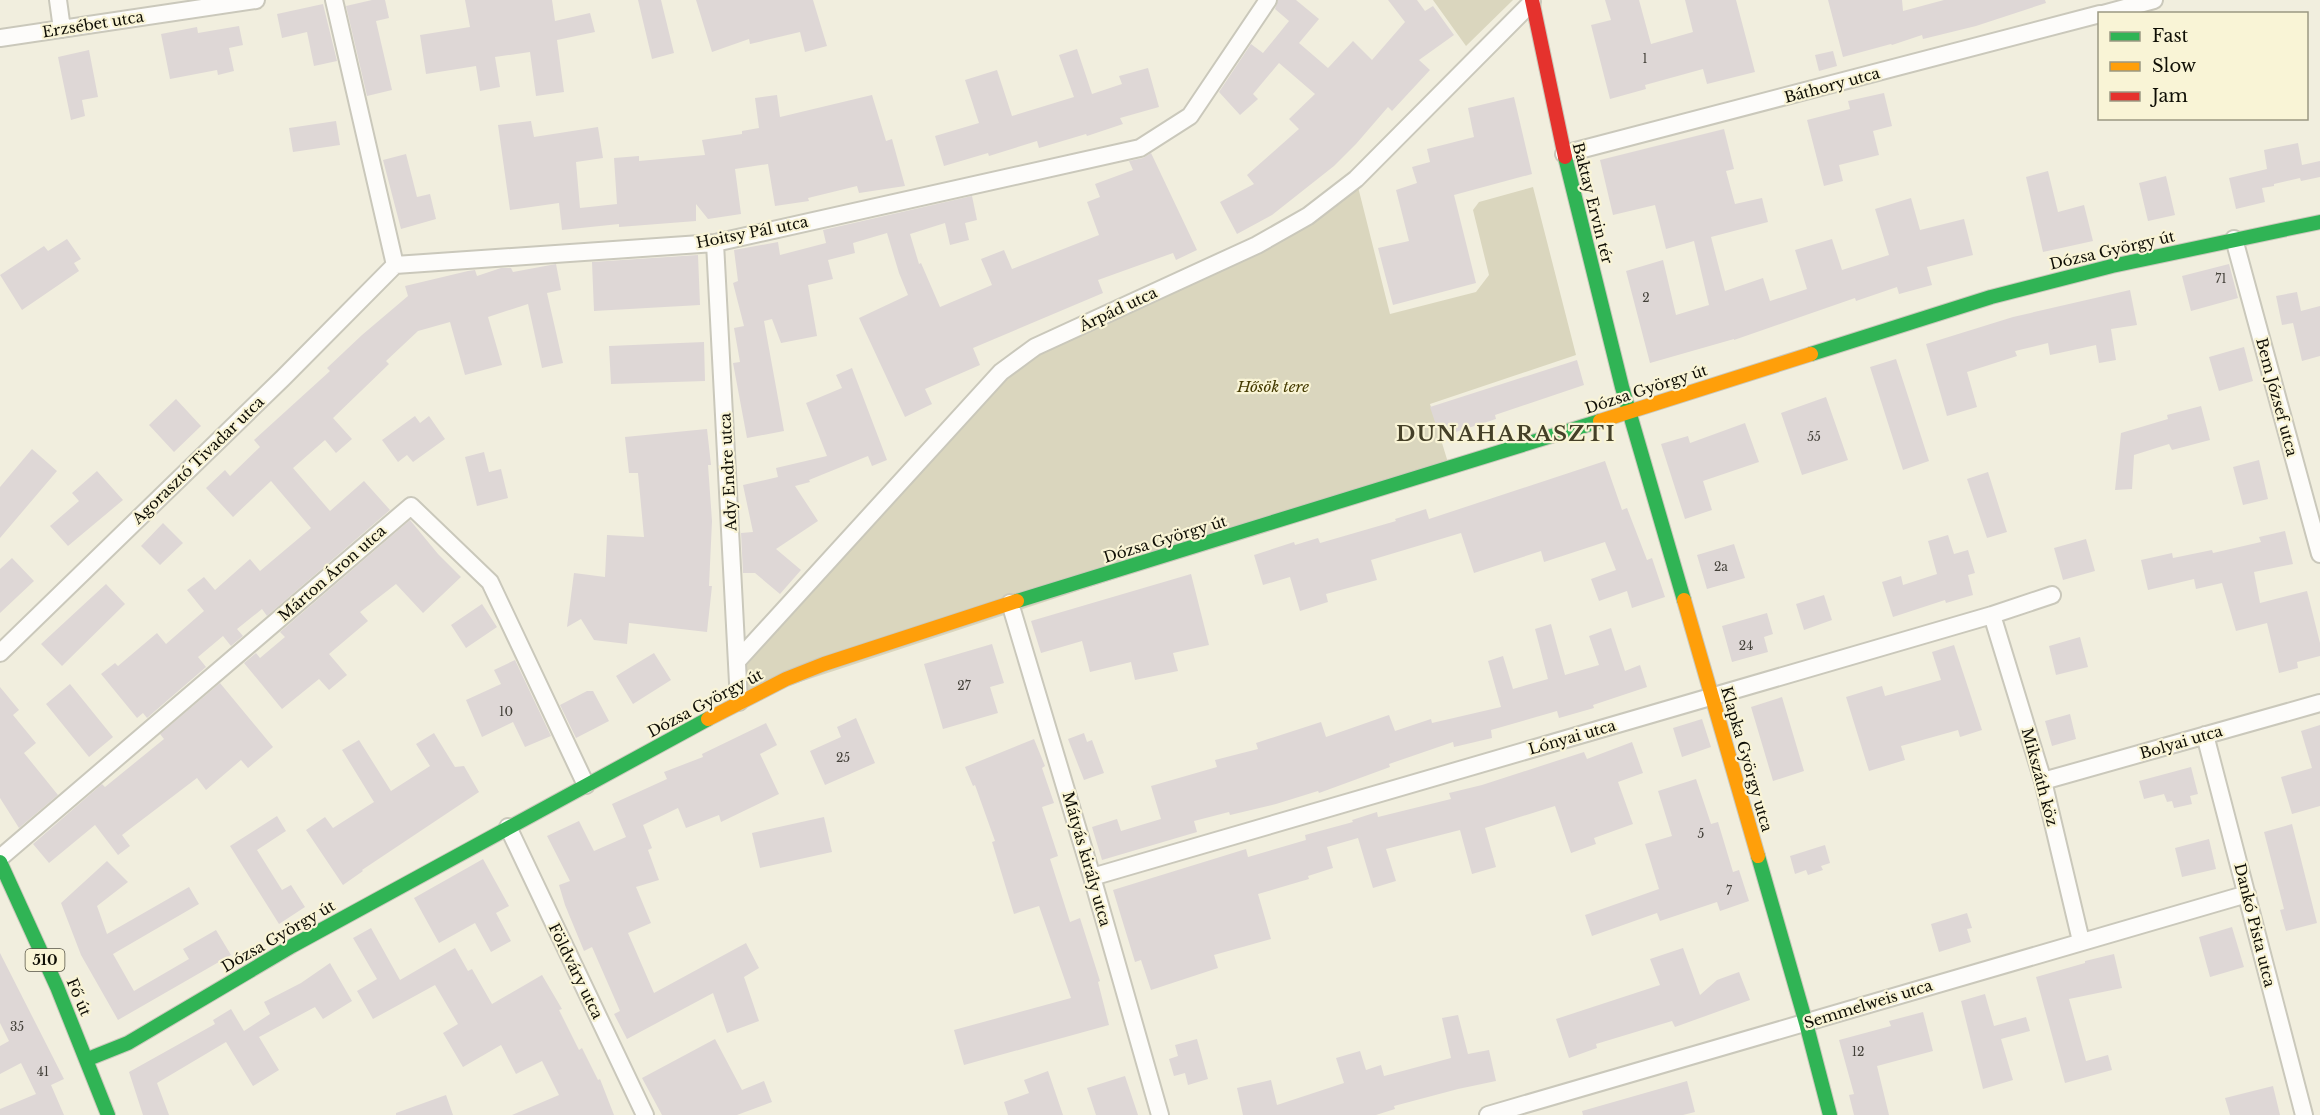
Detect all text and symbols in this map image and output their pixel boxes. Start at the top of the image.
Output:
street label: Erzsébet utca [41,7,146,41]
legend [2098,12,2308,120]
text: Fast [2152,25,2189,47]
house number: 1 [1642,51,1648,66]
text: Slow [2152,55,2197,77]
street label: Báthory utca [1782,63,1883,107]
text: Jam [2150,85,2188,107]
street label: Baktay Ervin tér [1569,140,1617,267]
street label: Hoitsy Pál utca [694,212,810,252]
street label: Dózsa György út [2048,226,2177,274]
house number: 71 [2215,271,2227,286]
street label: Árpád utca [1075,282,1161,336]
house number: 2 [1642,290,1650,305]
street label: Bem József utca [2252,336,2302,459]
street label: Dózsa György út [1582,360,1710,418]
park label: Hősök tere [1236,377,1309,396]
street label: Agorasztó Tivadar utca [127,392,268,529]
street label: Ady Endre utca [715,412,741,532]
district label: DUNAHARASZTI [1396,421,1616,447]
house number: 55 [1807,429,1821,444]
street label: Dózsa György út [1101,511,1229,567]
street label: Márton Áron utca [274,521,390,625]
house number: 2a [1714,559,1728,574]
house number: 24 [1739,638,1753,653]
street label: Dózsa György út [644,664,766,741]
house number: 27 [957,678,972,693]
street label: Klapka György utca [1717,684,1777,835]
house number: 10 [499,704,513,719]
street label: Lónyai utca [1526,715,1619,759]
street label: Bolyai utca [2137,721,2225,763]
street label: Mikszáth köz [2018,726,2062,828]
house number: 25 [836,750,850,765]
street label: Mátyás király utca [1059,789,1116,929]
house number: 5 [1698,826,1705,841]
street label: Dankó Pista utca [2230,861,2280,990]
house number: 7 [1726,883,1733,898]
street label: Dózsa György út [218,896,338,976]
street label: Földváry utca [545,920,608,1023]
road number: 510 [26,949,64,971]
street label: Fő út [63,975,96,1019]
street label: Semmelweis utca [1802,975,1935,1033]
house number: 35 [10,1019,24,1034]
house number: 12 [1852,1044,1864,1059]
house number: 41 [37,1064,49,1079]

